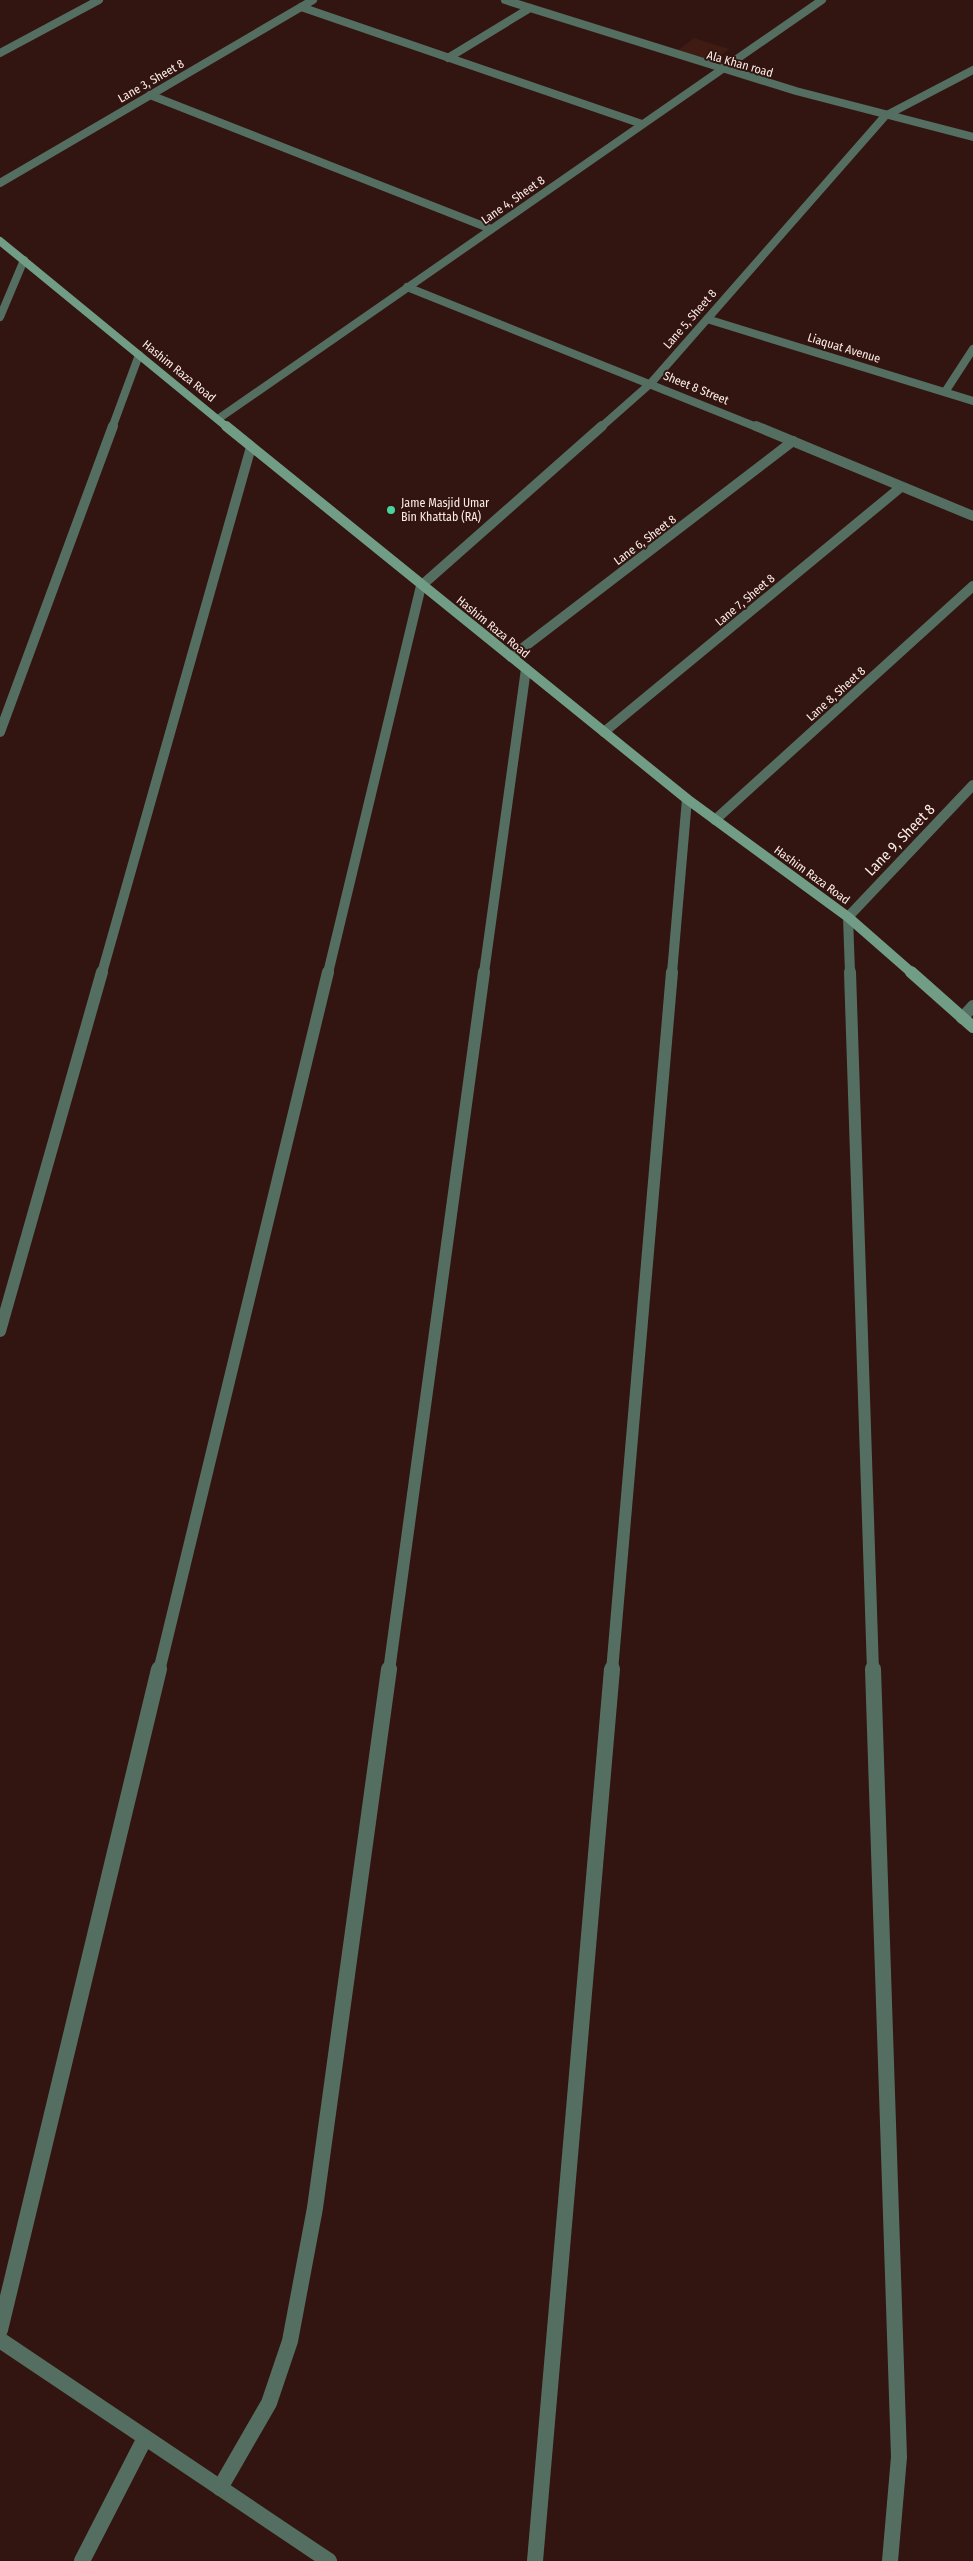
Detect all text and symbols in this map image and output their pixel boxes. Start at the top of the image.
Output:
street label: Ala Khan road [705,48,775,80]
street label: Lane 3, Sheet 8 [116,56,186,106]
street label: Lane 4, Sheet 8 [479,173,547,227]
street label: Lane 5, Sheet 8 [660,287,720,351]
street label: Liaquat Avenue [806,330,882,366]
street label: Hashim Raza Road [140,337,218,405]
street label: Sheet 8 Street [661,369,731,407]
place label: Jame Masjid Umar Bin Khattab (RA) [401,496,490,524]
marker: Jame Masjid Umar Bin Khattab (RA) [385,504,397,516]
street label: Lane 6, Sheet 8 [611,512,679,568]
street label: Lane 7, Sheet 8 [712,571,778,629]
street label: Hashim Raza Road [454,593,532,661]
street label: Lane 8, Sheet 8 [804,664,868,724]
street label: Lane 9, Sheet 8 [861,800,939,880]
street label: Hashim Raza Road [771,843,853,907]

